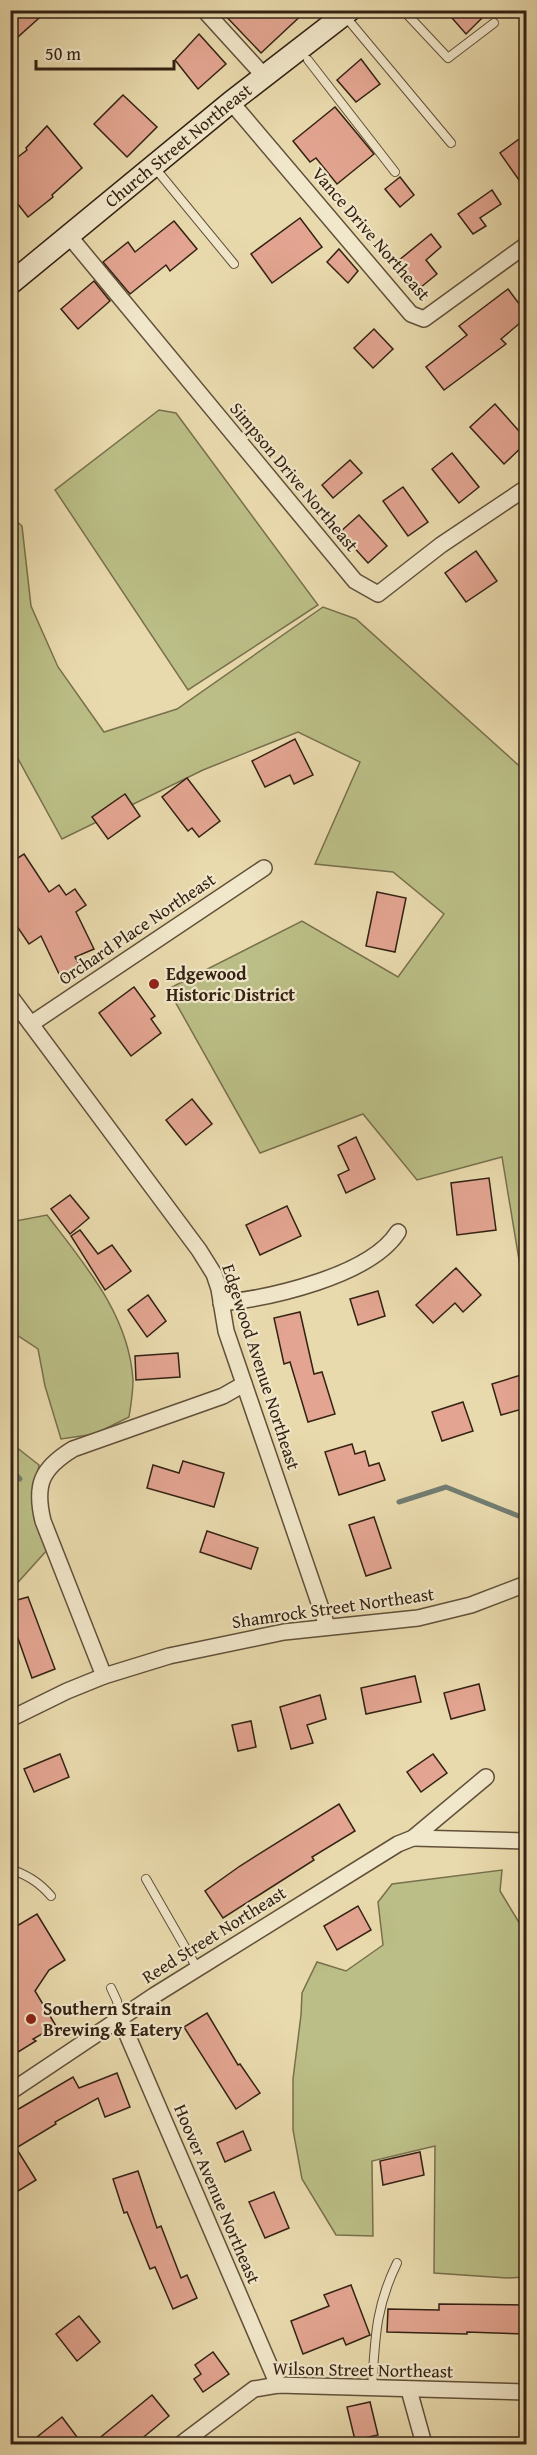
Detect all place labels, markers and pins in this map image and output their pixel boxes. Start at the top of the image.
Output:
place label: Edgewood Historic District [166,960,295,1008]
marker: Edgewood Historic District [147,977,161,991]
place label: Southern Strain Brewing & Eatery [43,1995,183,2043]
marker: Southern Strain Brewing & Eatery [24,2012,38,2026]

